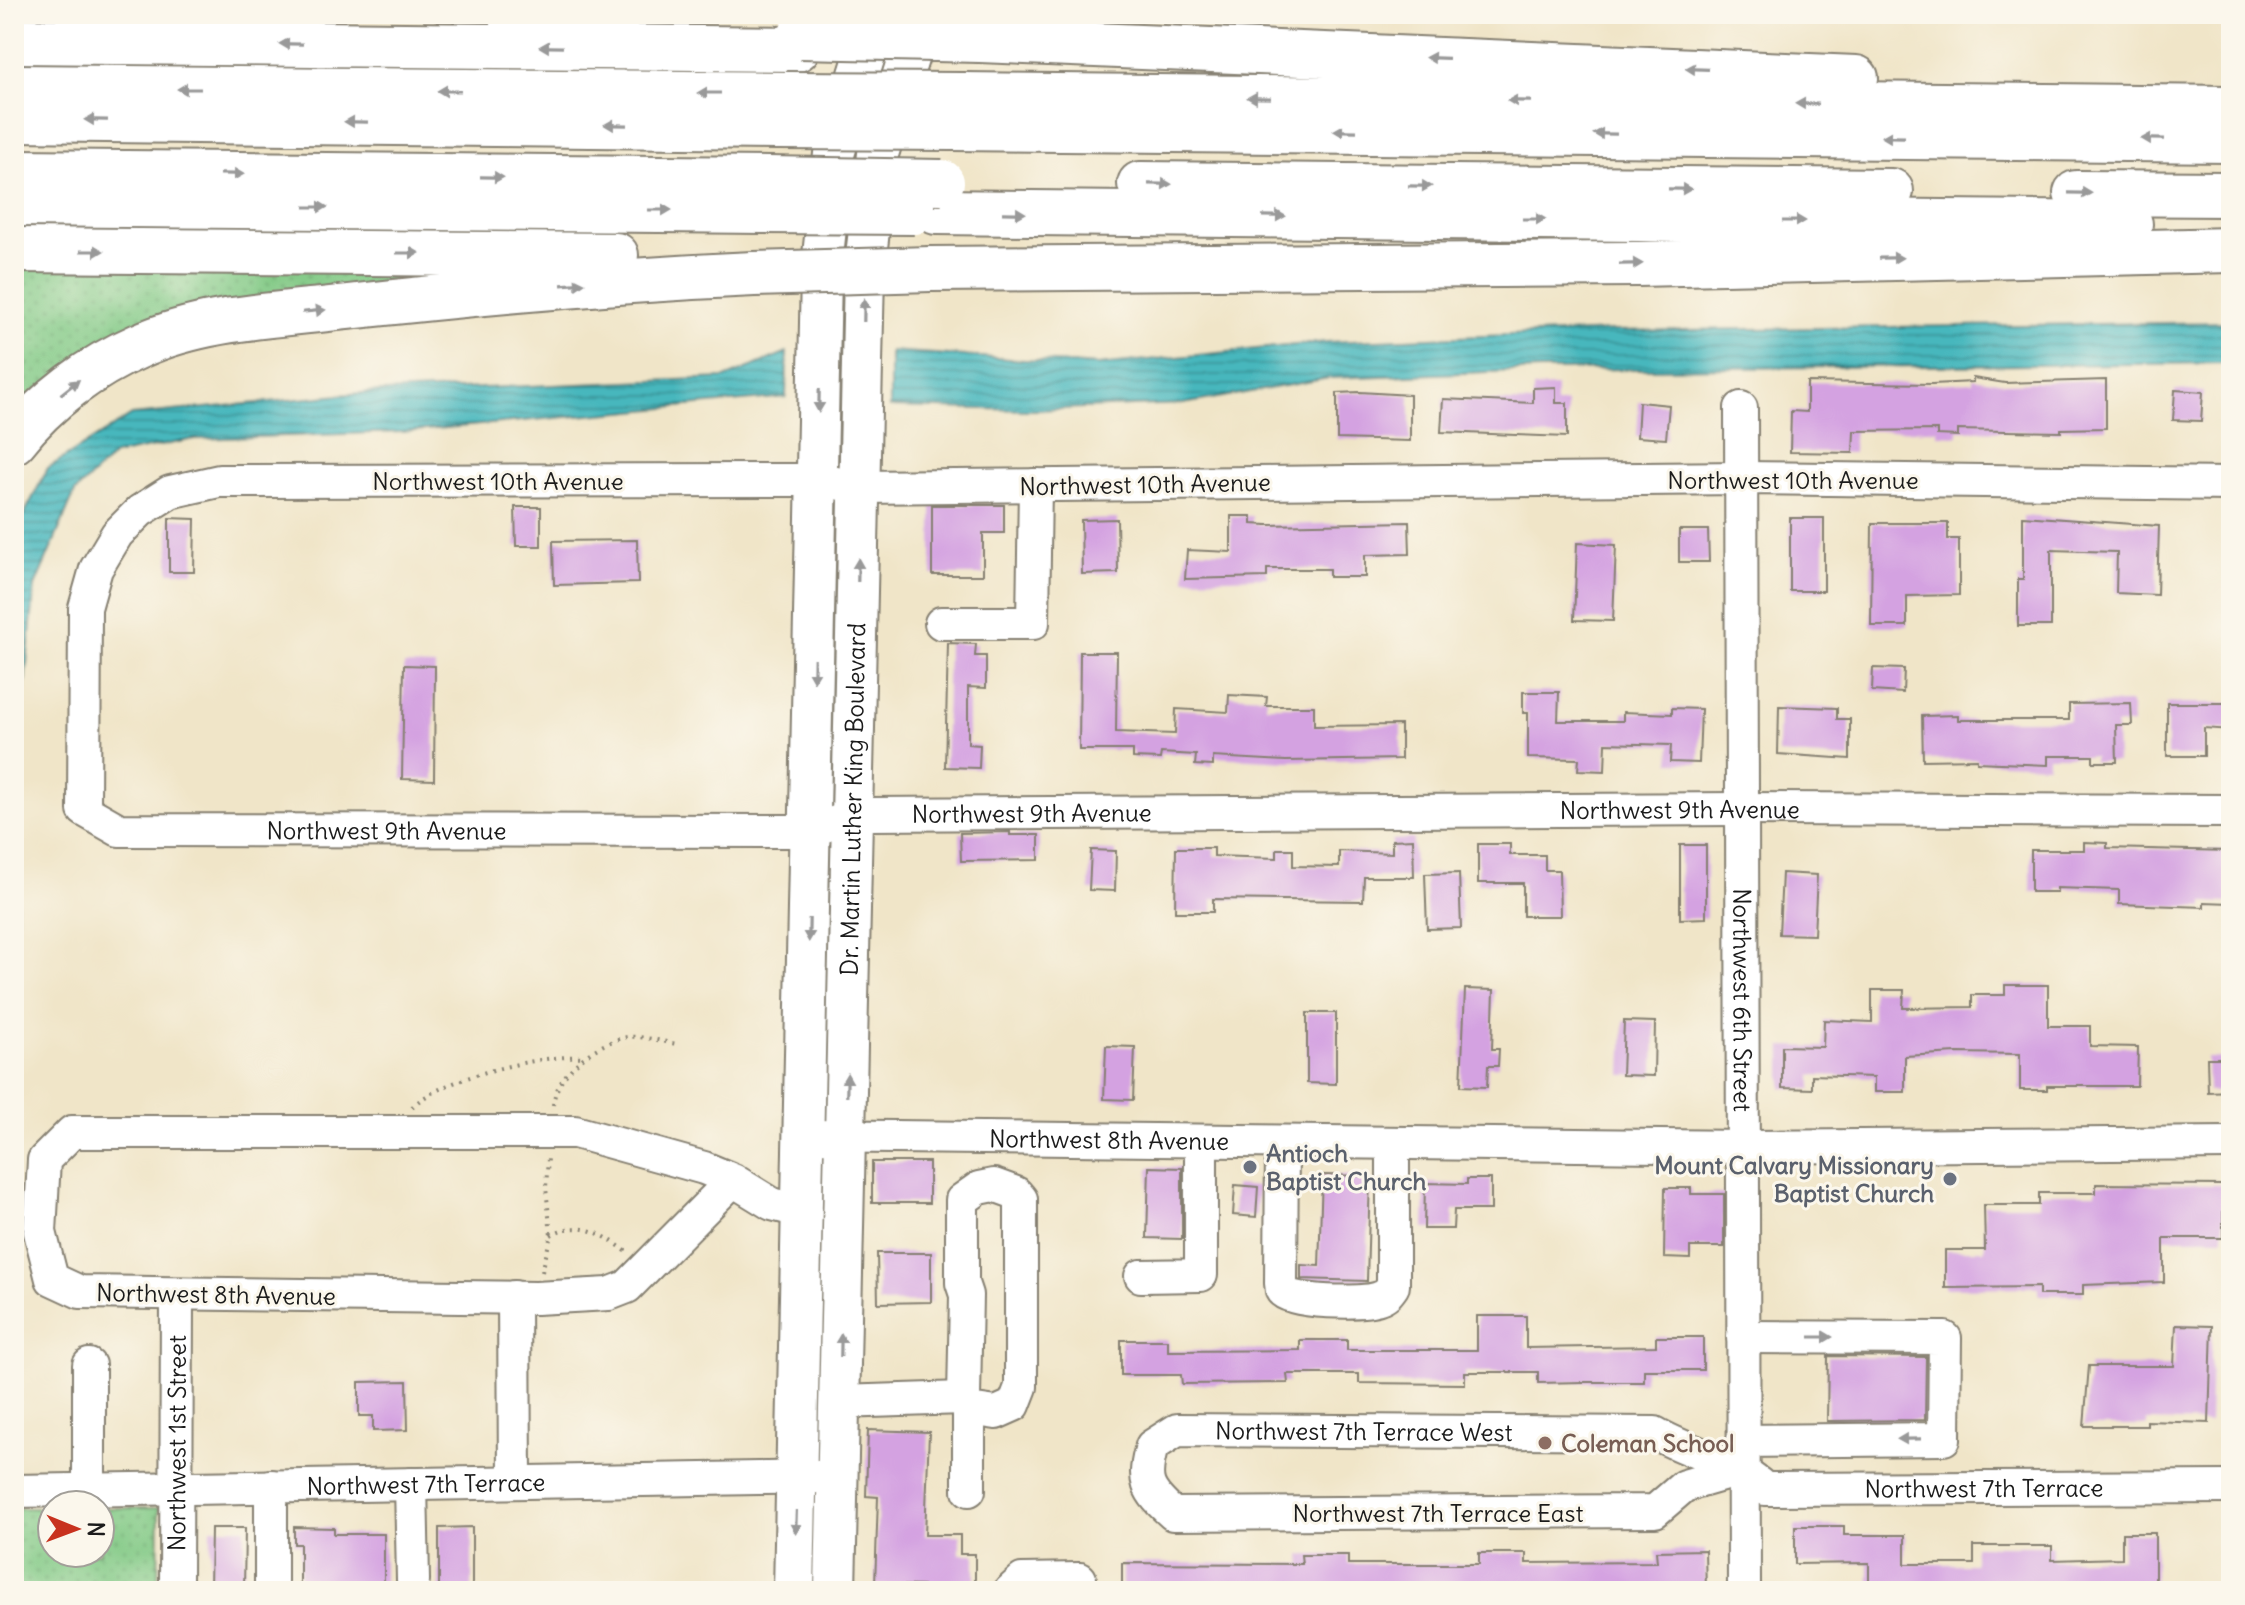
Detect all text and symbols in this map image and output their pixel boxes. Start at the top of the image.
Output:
one-way arrow [278,38,303,50]
one-way arrow [538,41,563,53]
one-way arrow [1424,51,1449,64]
one-way arrow [1684,62,1709,75]
one-way arrow [176,83,201,95]
one-way arrow [436,85,461,97]
one-way arrow [696,87,721,99]
one-way arrow [1246,92,1271,104]
one-way arrow [1506,95,1531,107]
one-way arrow [1794,98,1819,110]
one-way arrow [83,114,108,126]
one-way arrow [343,116,368,128]
one-way arrow [603,119,628,131]
one-way arrow [1332,125,1357,138]
one-way arrow [1592,128,1617,140]
one-way arrow [1880,131,1905,143]
one-way arrow [2140,133,2165,146]
one-way arrow [220,168,245,181]
one-way arrow [480,171,505,183]
one-way arrow [1148,178,1173,190]
one-way arrow [1408,180,1433,192]
one-way arrow [1668,183,1693,195]
one-way arrow [2068,186,2093,199]
one-way arrow [304,201,329,213]
one-way arrow [648,204,673,216]
one-way arrow [1002,207,1027,219]
one-way arrow [1262,210,1287,222]
one-way arrow [1522,212,1547,225]
one-way arrow [1782,215,1807,227]
one-way arrow [80,245,105,257]
one-way arrow [396,247,421,259]
one-way arrow [1879,252,1904,265]
one-way arrow [1619,258,1644,271]
one-way arrow [561,277,586,290]
one-way arrow [857,297,870,322]
one-way arrow [302,304,327,317]
one-way arrow [60,379,80,395]
one-way arrow [813,389,825,414]
street label: Northwest 10th Avenue [1667,465,1919,495]
street label: Northwest 10th Avenue [372,466,624,496]
street label: Northwest 10th Avenue [1019,467,1271,501]
one-way arrow [852,557,865,582]
street label: Dr. Martin Luther King Boulevard [834,622,871,976]
one-way arrow [808,658,821,683]
street label: Northwest 9th Avenue [1560,794,1800,825]
street label: Northwest 9th Avenue [912,797,1152,829]
street label: Northwest 9th Avenue [266,815,506,846]
street label: Northwest 6th Street [1727,888,1758,1112]
one-way arrow [803,918,816,943]
one-way arrow [841,1072,853,1097]
street label: Northwest 8th Avenue [989,1123,1229,1156]
place label: Antioch Baptist Church [1266,1138,1426,1196]
place label: Mount Calvary Missionary Baptist Church [1654,1150,1934,1208]
marker: Antioch Baptist Church [1241,1158,1259,1176]
marker: Mount Calvary Missionary Baptist Church [1941,1170,1959,1188]
street label: Northwest 8th Avenue [96,1277,336,1311]
one-way arrow [1809,1331,1834,1343]
one-way arrow [834,1332,847,1357]
street label: Northwest 1st Street [161,1335,192,1551]
street label: Northwest 7th Terrace West [1215,1415,1513,1447]
place label: Coleman School [1561,1428,1734,1458]
one-way arrow [1896,1433,1921,1446]
marker: Coleman School [1536,1434,1554,1452]
street label: Northwest 7th Terrace [306,1467,546,1501]
street label: Northwest 7th Terrace [1864,1473,2103,1504]
north arrow [36,1489,116,1569]
street label: Northwest 7th Terrace East [1293,1498,1583,1528]
one-way arrow [789,1510,802,1535]
text: N [82,1522,110,1537]

